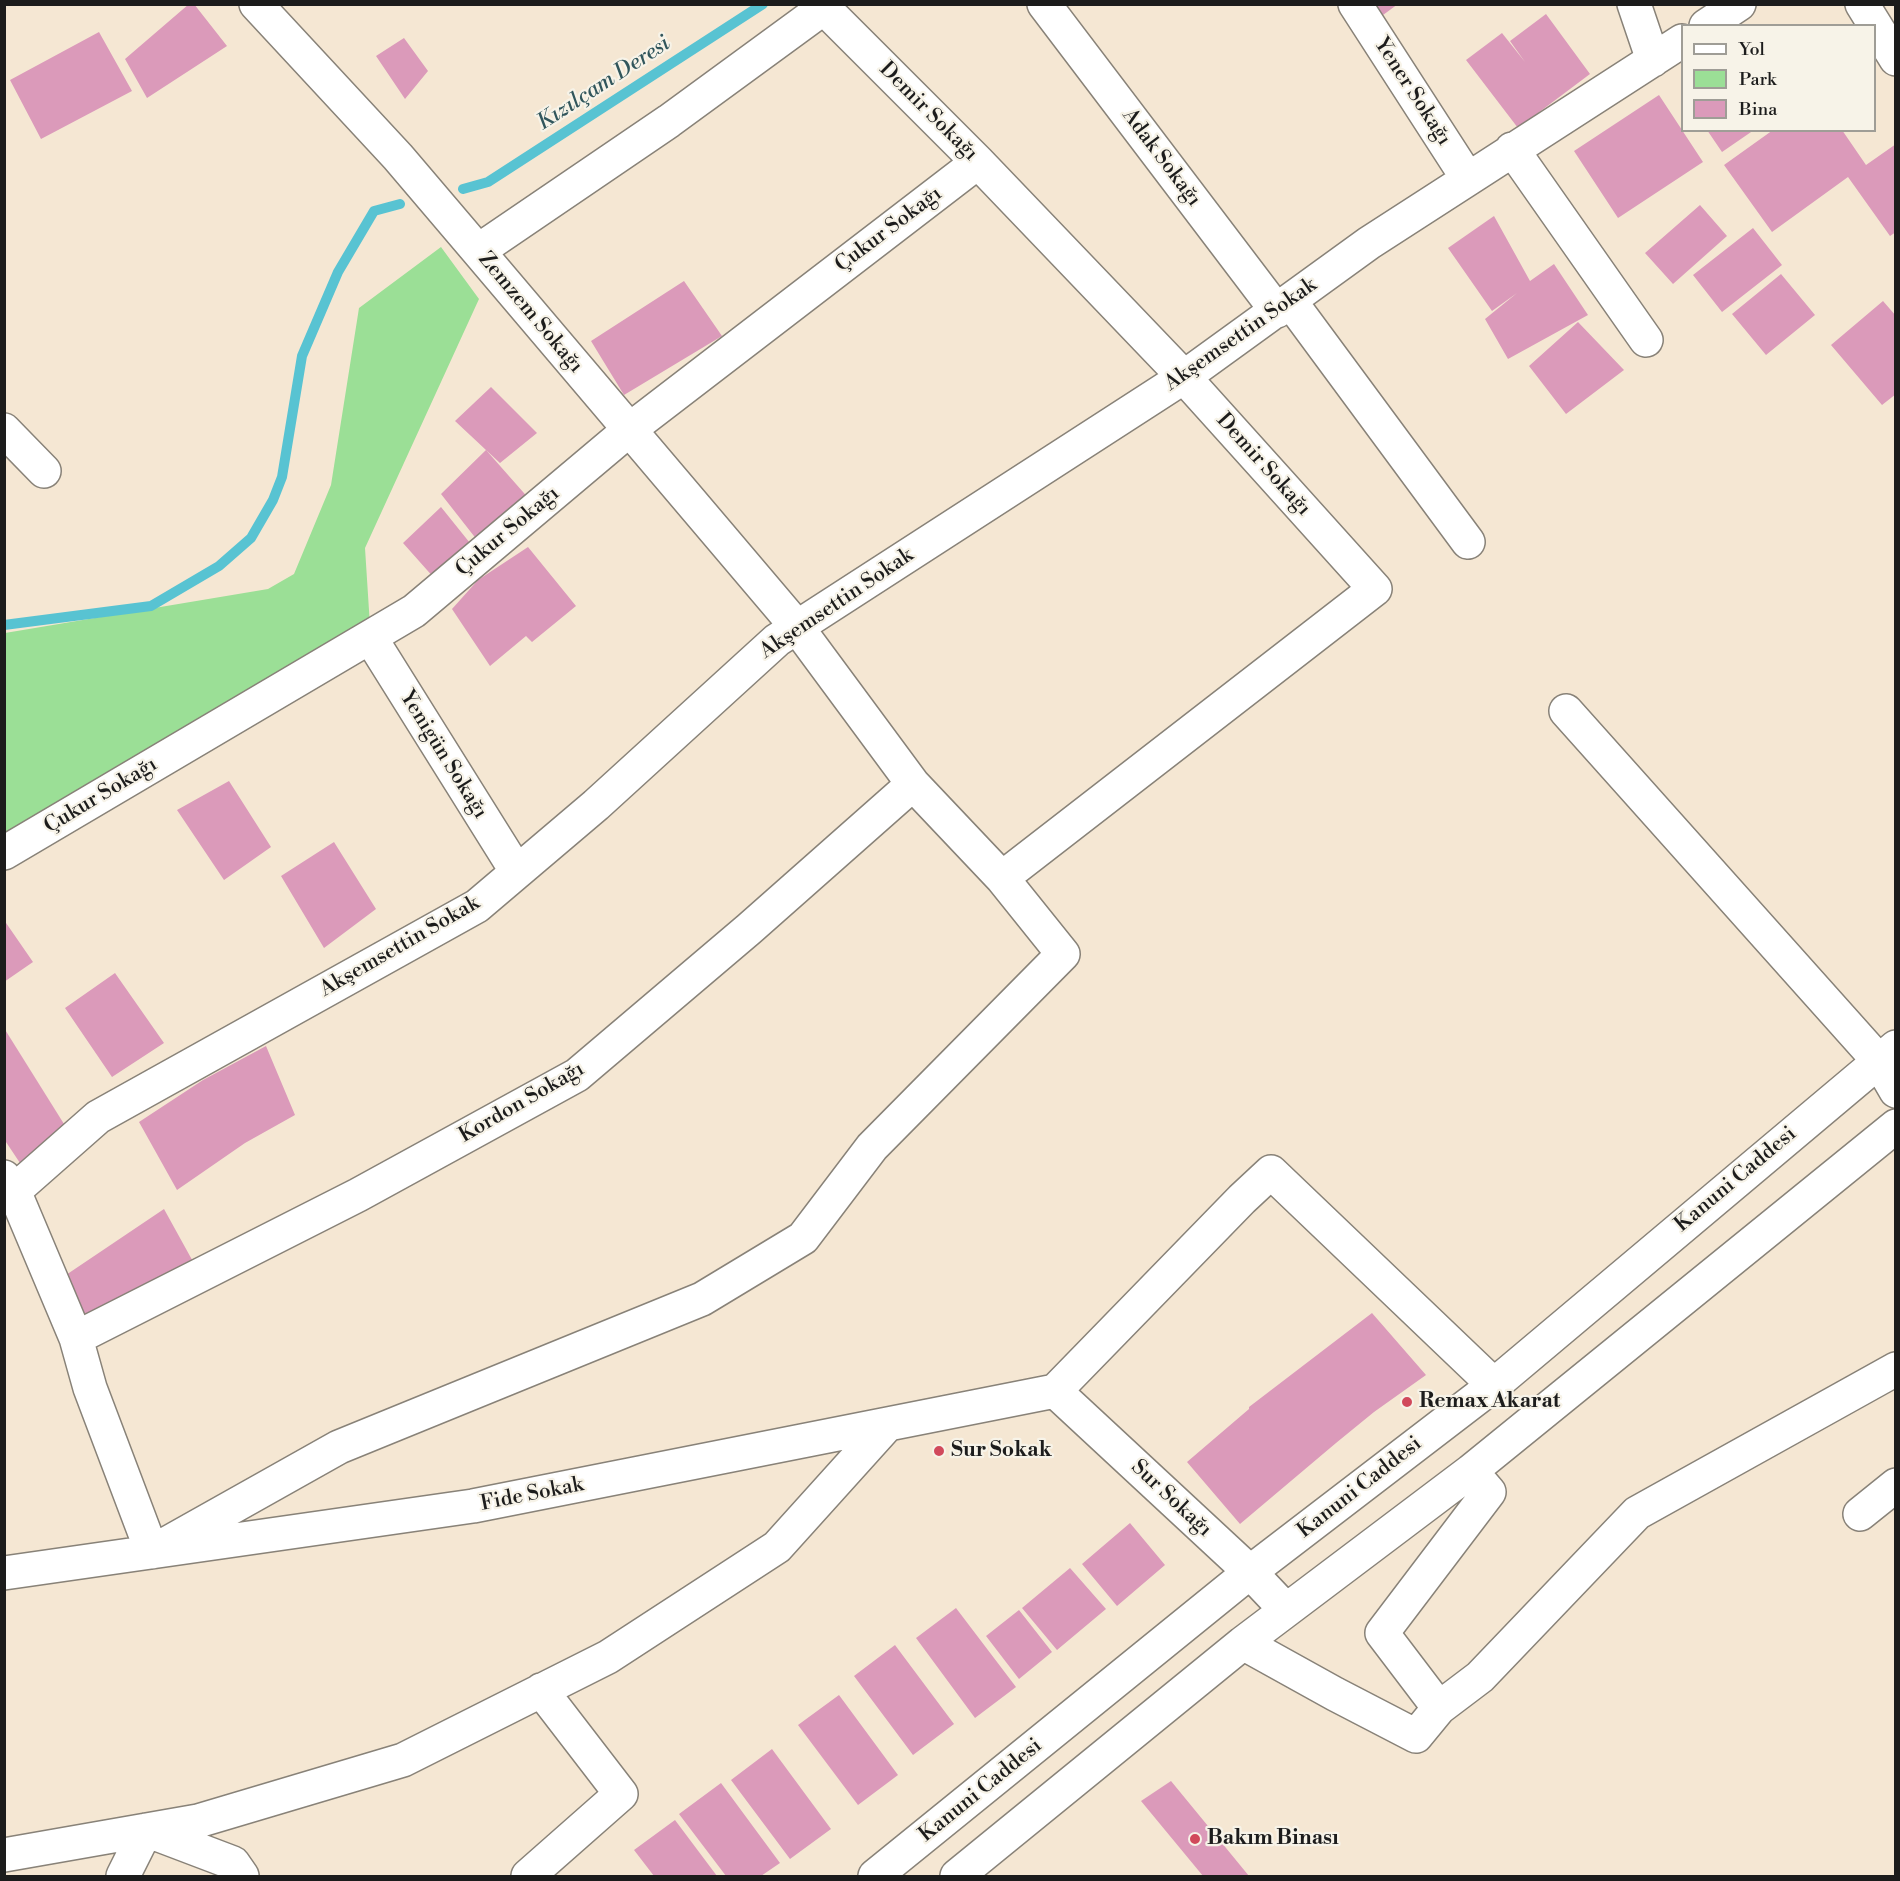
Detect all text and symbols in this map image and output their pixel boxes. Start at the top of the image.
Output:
legend [1681,24,1876,132]
water label: Kızılçam Deresi [532,31,676,137]
street label: Yener Sokağı [1368,33,1456,151]
text: Yol [1739,38,1765,61]
street label: Demir Sokağı [873,57,983,167]
text: Park [1739,68,1776,91]
text: Bina [1739,98,1777,121]
street label: Adak Sokağı [1116,104,1206,212]
street label: Çukur Sokağı [831,182,947,278]
street label: Zemzem Sokağı [472,247,588,379]
street label: Akşemsettin Sokak [1160,273,1322,397]
street label: Demir Sokağı [1210,408,1316,522]
street label: Çukur Sokağı [451,481,565,583]
street label: Akşemsettin Sokak [755,543,919,665]
street label: Yenigün Sokağı [394,686,492,824]
street label: Çukur Sokağı [40,752,162,840]
street label: Akşemsettin Sokak [316,891,484,1003]
street label: Kordon Sokağı [455,1057,589,1149]
street label: Kanuni Caddesi [1670,1122,1802,1238]
place label: Remax Akarat [1419,1389,1560,1415]
marker: Remax Akarat [1400,1395,1414,1409]
street label: Kanuni Caddesi [1293,1432,1427,1544]
place label: Sur Sokak [951,1438,1052,1464]
marker: Sur Sokak [932,1444,946,1458]
street label: Sur Sokağı [1125,1455,1217,1543]
street label: Fide Sokak [478,1473,586,1517]
street label: Kanuni Caddesi [915,1734,1047,1848]
place label: Bakım Binası [1207,1826,1339,1852]
marker: Bakım Binası [1188,1832,1202,1846]

